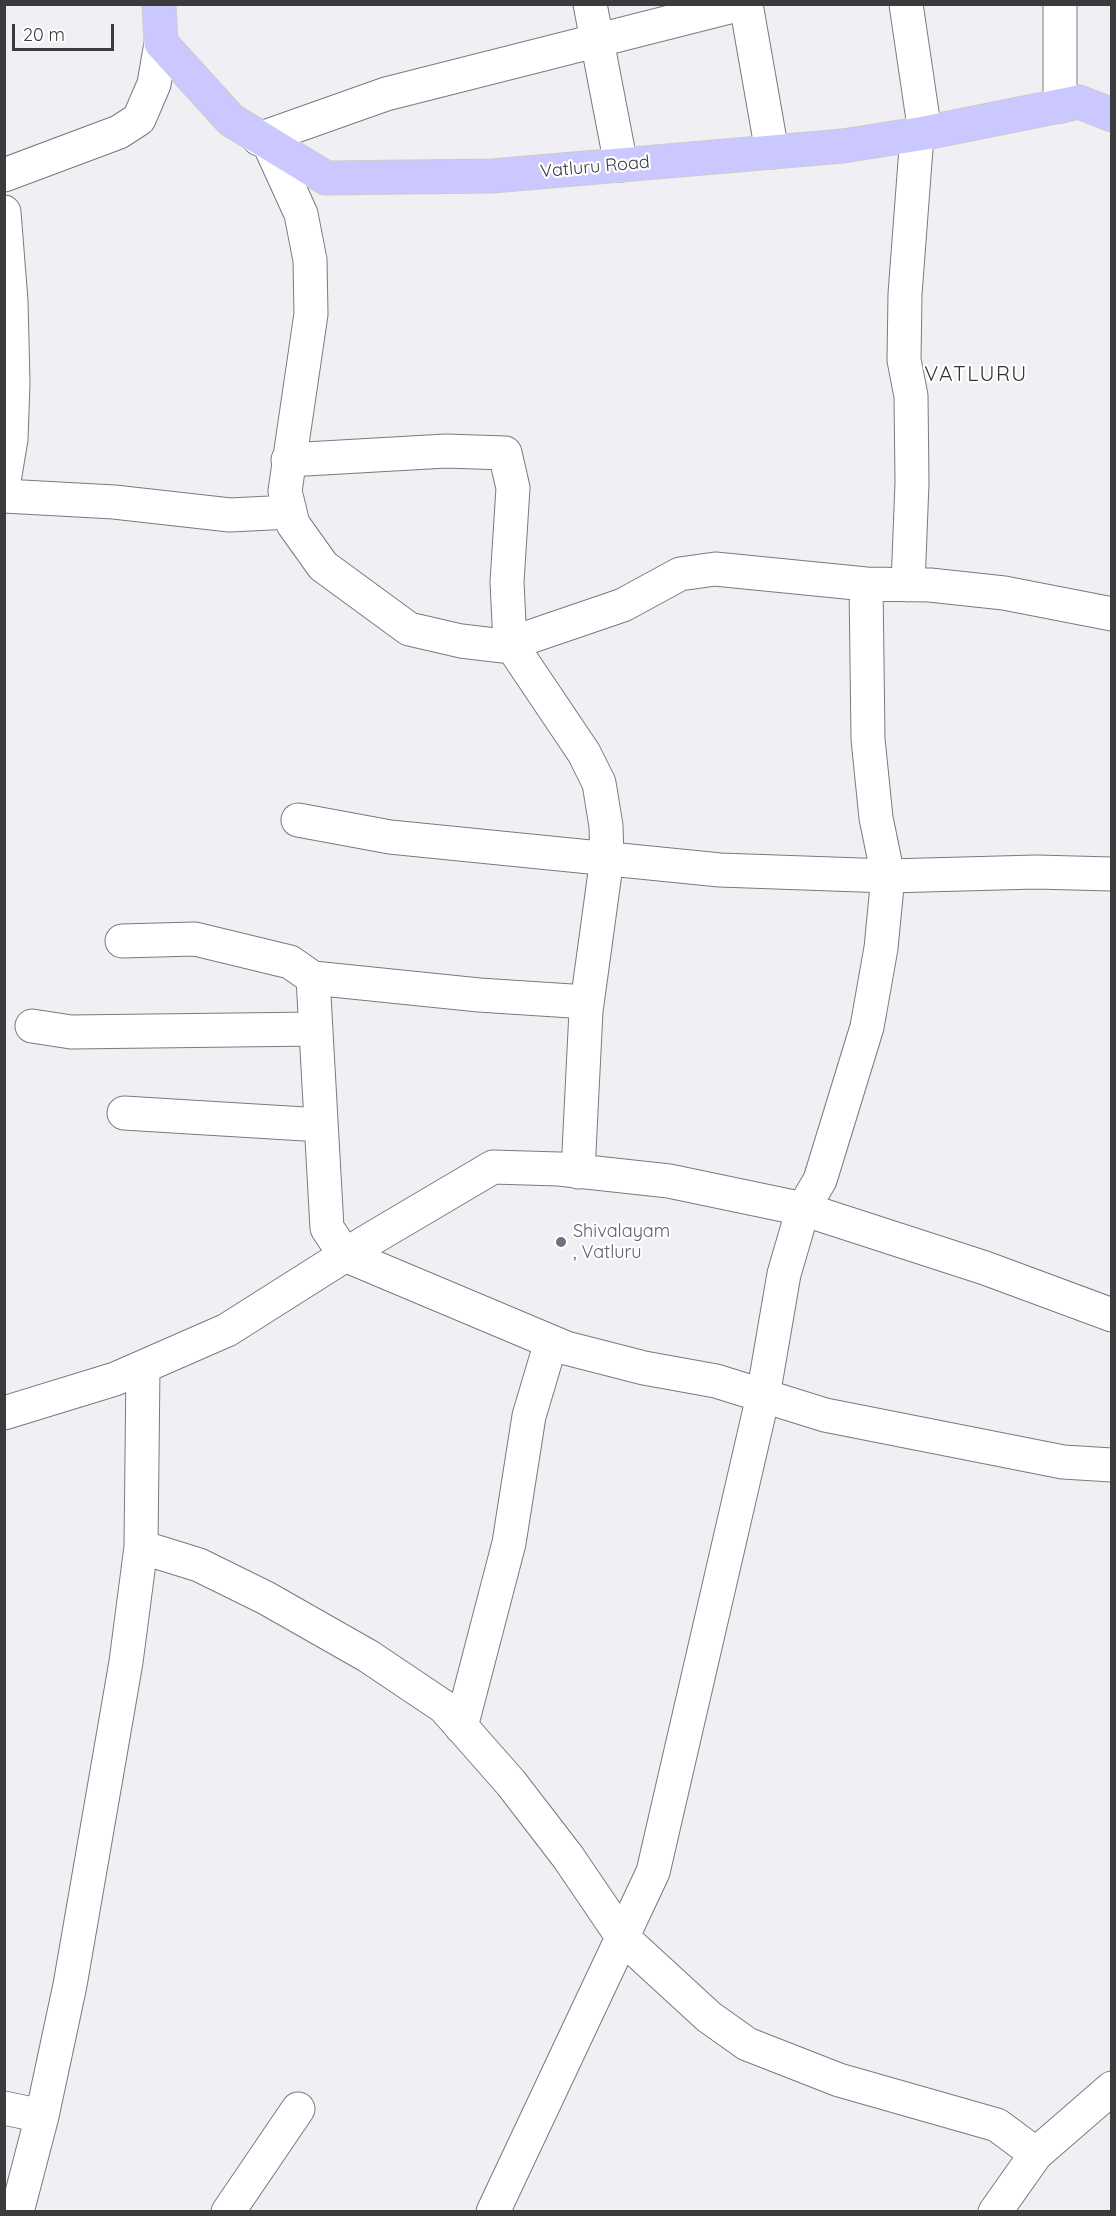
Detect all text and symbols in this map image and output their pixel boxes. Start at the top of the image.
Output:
scale bar [15,12,117,50]
text: 20 m [23,23,65,46]
street label: Vatluru Road [539,151,651,183]
district label: VATLURU [924,362,1028,388]
place label: Shivalayam , Vatluru [573,1221,670,1264]
marker: Shivalayam , Vatluru [554,1235,568,1249]

